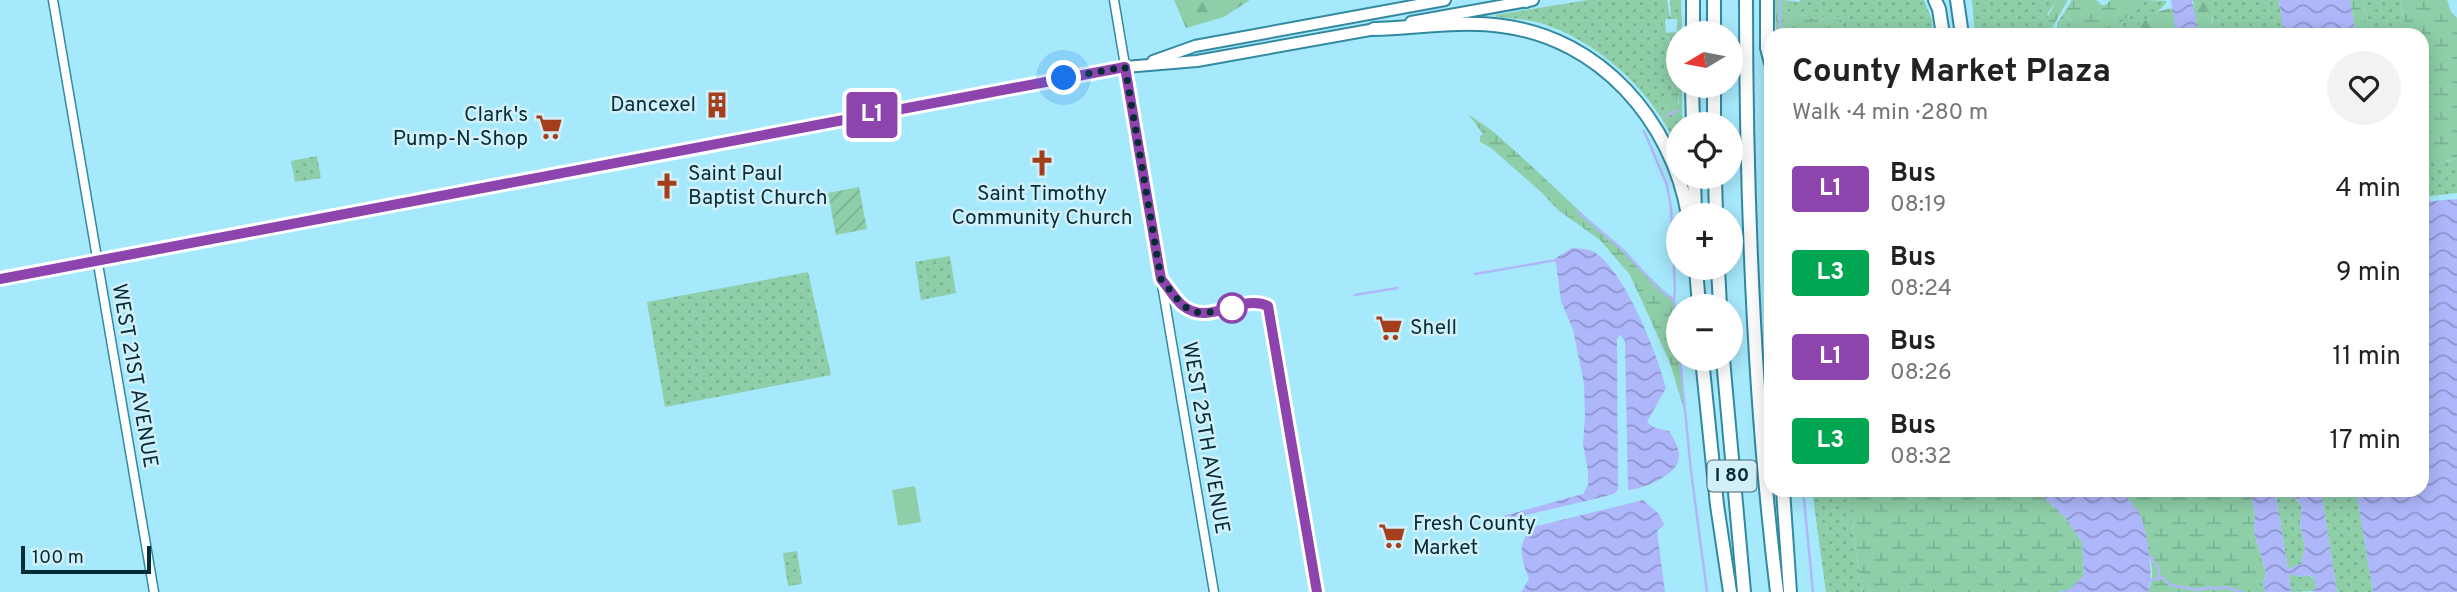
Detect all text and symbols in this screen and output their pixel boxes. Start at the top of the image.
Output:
north arrow [1666,21,1743,98]
map controls [1666,21,1743,371]
button: heart [2327,51,2401,125]
text: County Market Plaza [1792,52,2111,94]
your location [1046,60,1081,95]
building icon: Dancexel [702,90,732,120]
place label: Dancexel [610,92,696,119]
line badge: L1 [840,92,903,138]
text: Walk · 4 min · 280 m [1792,99,1988,128]
text: L1 [860,100,884,130]
place label: Clark's Pump-N-Shop [393,102,528,153]
supermarket icon: Clark's Pump-N-Shop [534,112,564,142]
button: locate [1666,112,1743,189]
church icon: Saint Timothy Community Church [1027,148,1057,178]
text: Bus [1890,158,1936,191]
place label: Saint Paul Baptist Church [688,161,828,212]
church icon: Saint Paul Baptist Church [652,171,682,201]
text: 4 min [2335,173,2401,206]
text: L1 [1819,174,1842,204]
place label: Saint Timothy Community Church [951,181,1133,232]
text: 08:19 [1890,191,1946,220]
button: + [1666,203,1743,280]
text: Bus [1890,242,1936,275]
text: 9 min [2336,257,2401,290]
text: L3 [1817,258,1844,288]
text: 08:24 [1890,275,1952,304]
street label: WEST 21ST AVENUE [105,282,163,470]
unlabelled marker [1217,293,1247,323]
button: − [1666,294,1743,371]
supermarket icon: Shell [1374,313,1404,343]
place label: Shell [1410,315,1457,342]
text: Bus [1890,326,1936,359]
street label: WEST 25TH AVENUE [1175,340,1235,536]
text: 11 min [2332,341,2401,374]
text: L1 [1819,342,1842,372]
text: 08:26 [1890,359,1952,388]
text: Bus [1890,410,1936,443]
text: 17 min [2329,425,2401,458]
text: L3 [1817,426,1844,456]
text: 08:32 [1890,443,1951,472]
road number: I 80 [1708,461,1756,491]
place label: Fresh County Market [1413,511,1536,562]
supermarket icon: Fresh County Market [1377,521,1407,551]
scale bar [21,543,150,575]
text: 100 m [32,546,84,570]

